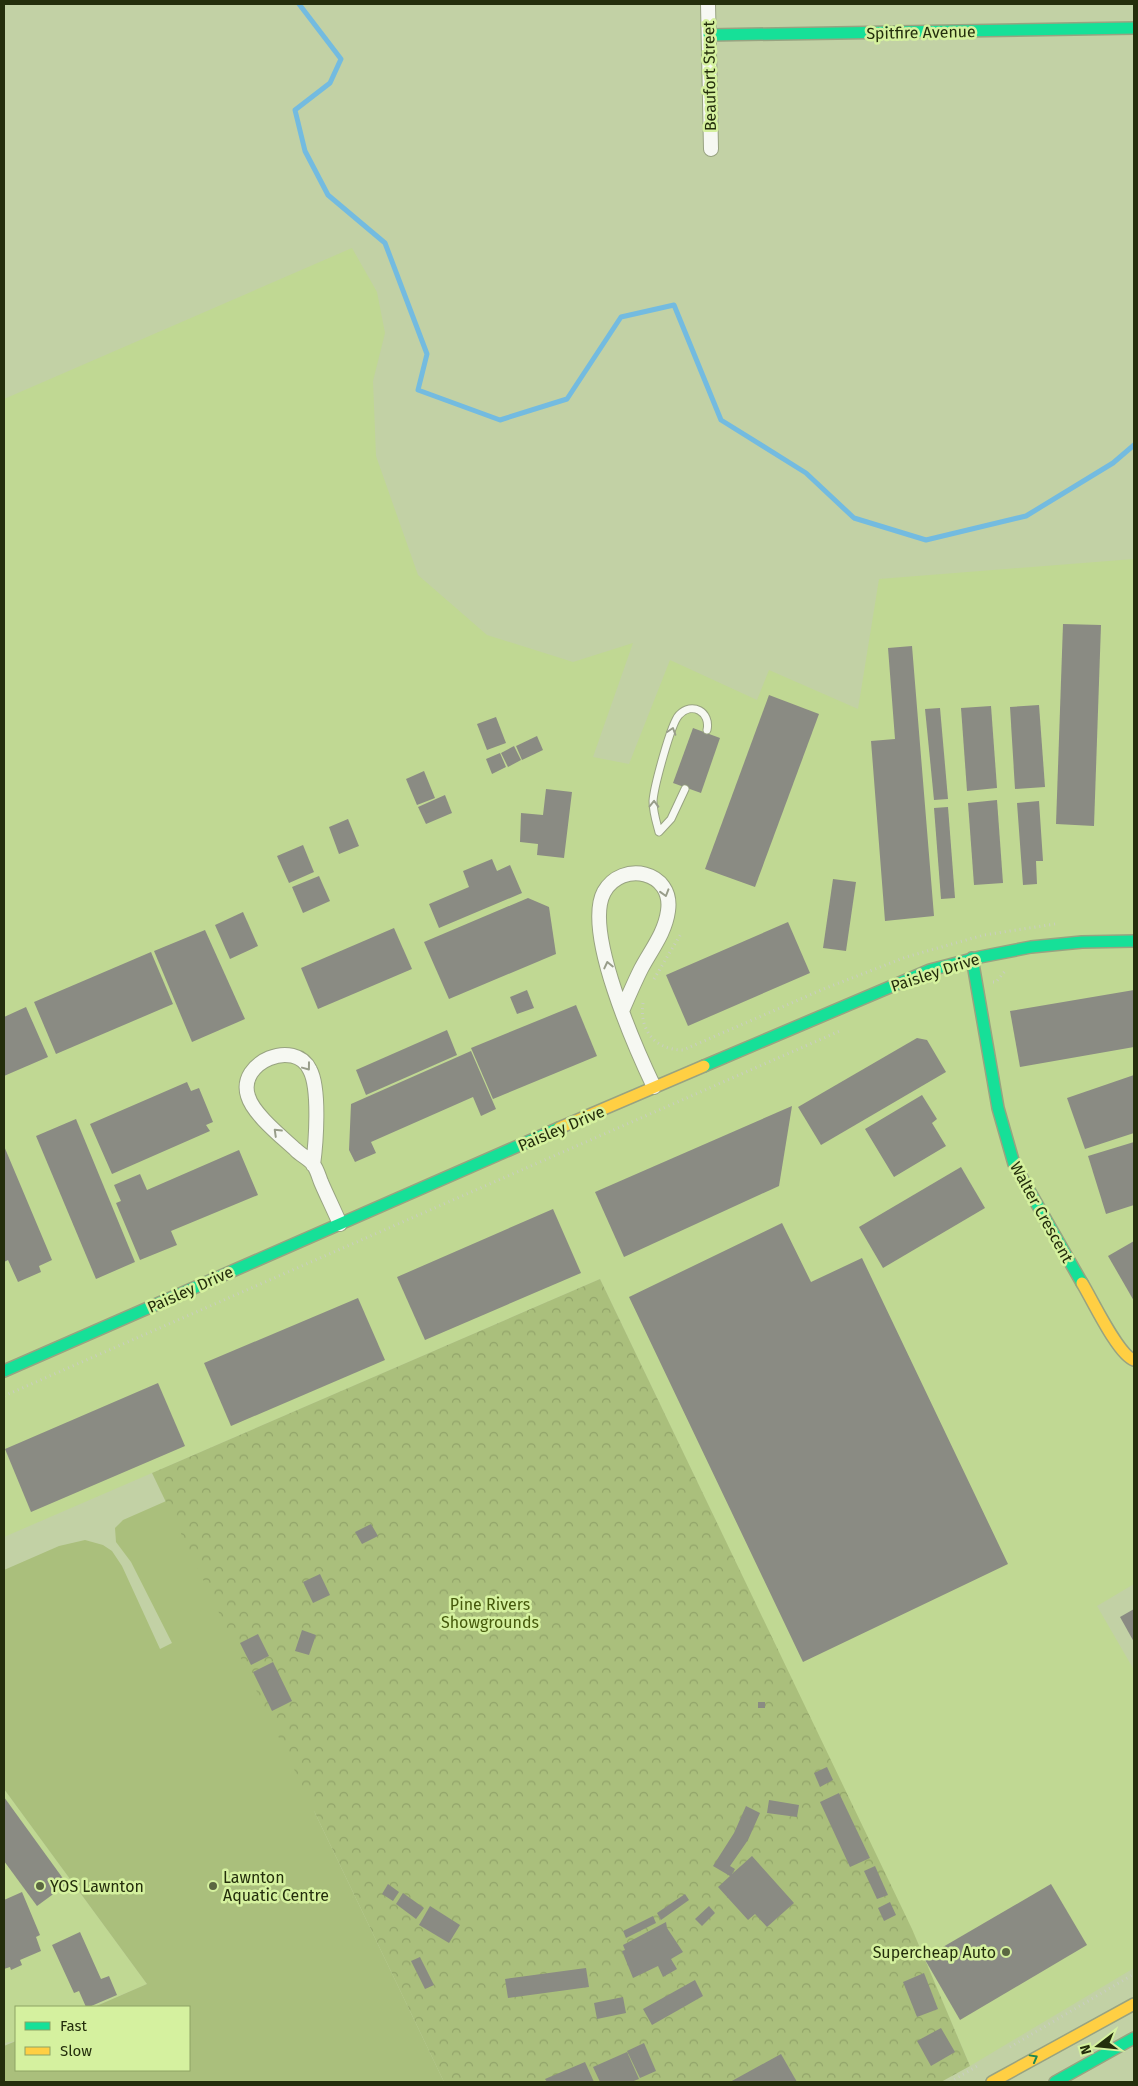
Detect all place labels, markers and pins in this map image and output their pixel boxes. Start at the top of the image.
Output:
place label: Lawnton Aquatic Centre [223,1868,329,1905]
place label: YOS Lawnton [50,1877,144,1896]
marker: YOS Lawnton [34,1880,46,1892]
marker: Lawnton Aquatic Centre [207,1880,219,1892]
place label: Supercheap Auto [873,1943,996,1962]
marker: Supercheap Auto [1000,1946,1012,1958]

